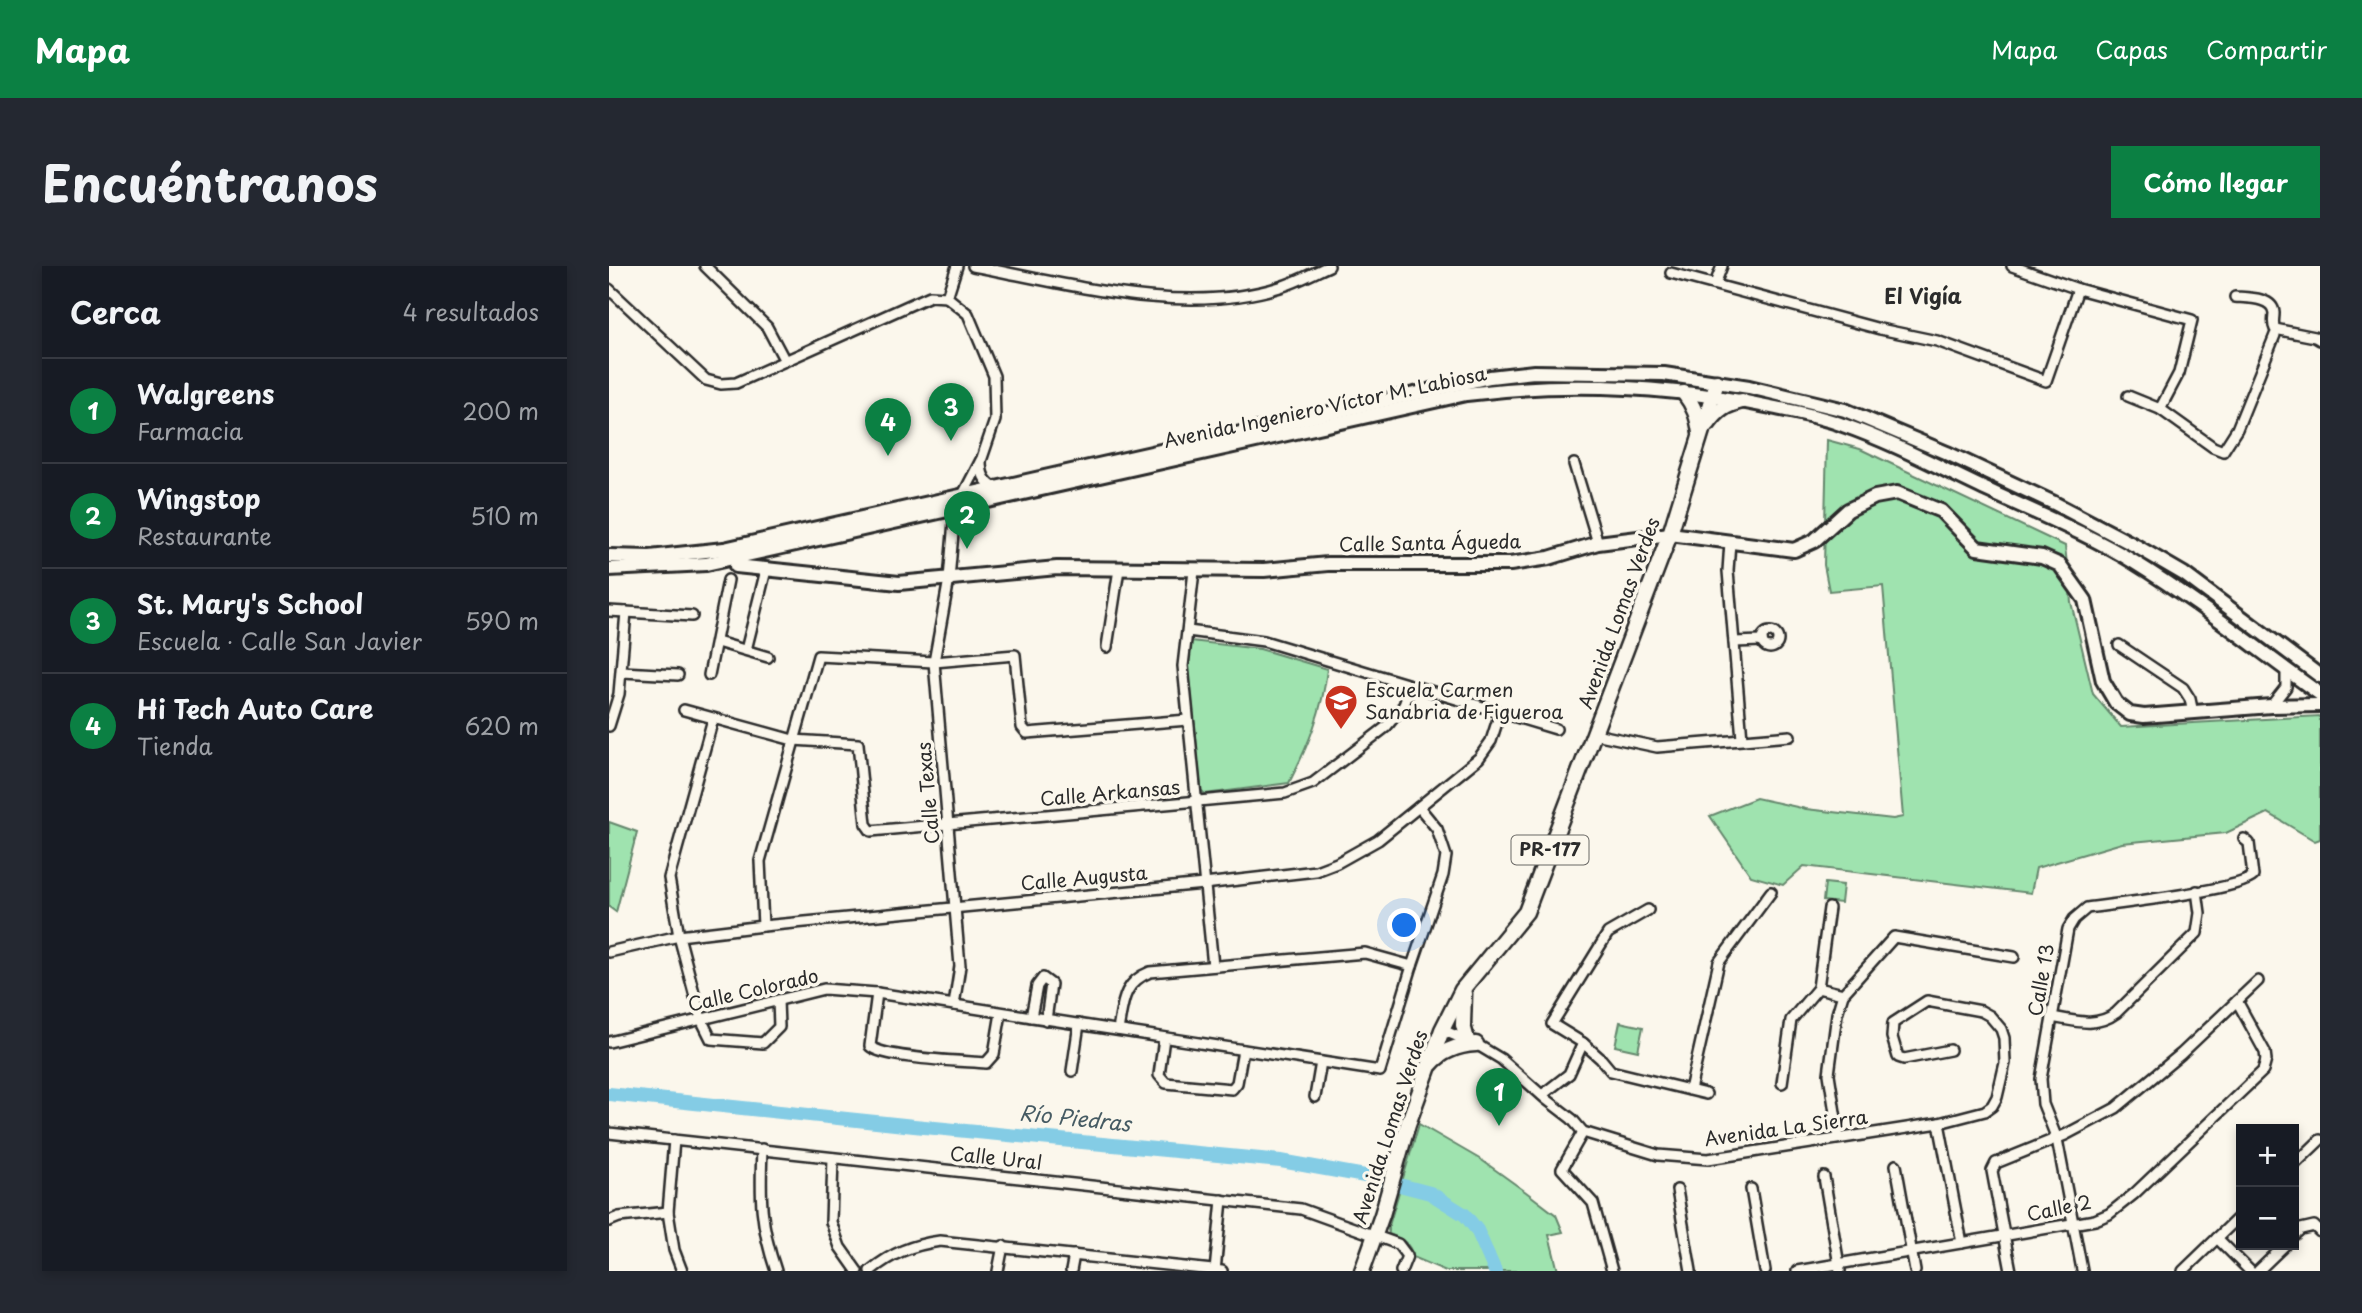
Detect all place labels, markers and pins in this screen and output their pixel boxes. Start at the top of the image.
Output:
pin: 3 [928,383,974,441]
pin: 4 [865,398,911,456]
pin: 2 [944,491,990,549]
place label: Escuela Carmen Sanabria de Figueroa [1365,675,1563,725]
school or university icon: Escuela Carmen Sanabria de Figueroa [1322,682,1360,731]
pin: 1 [1476,1068,1522,1126]

